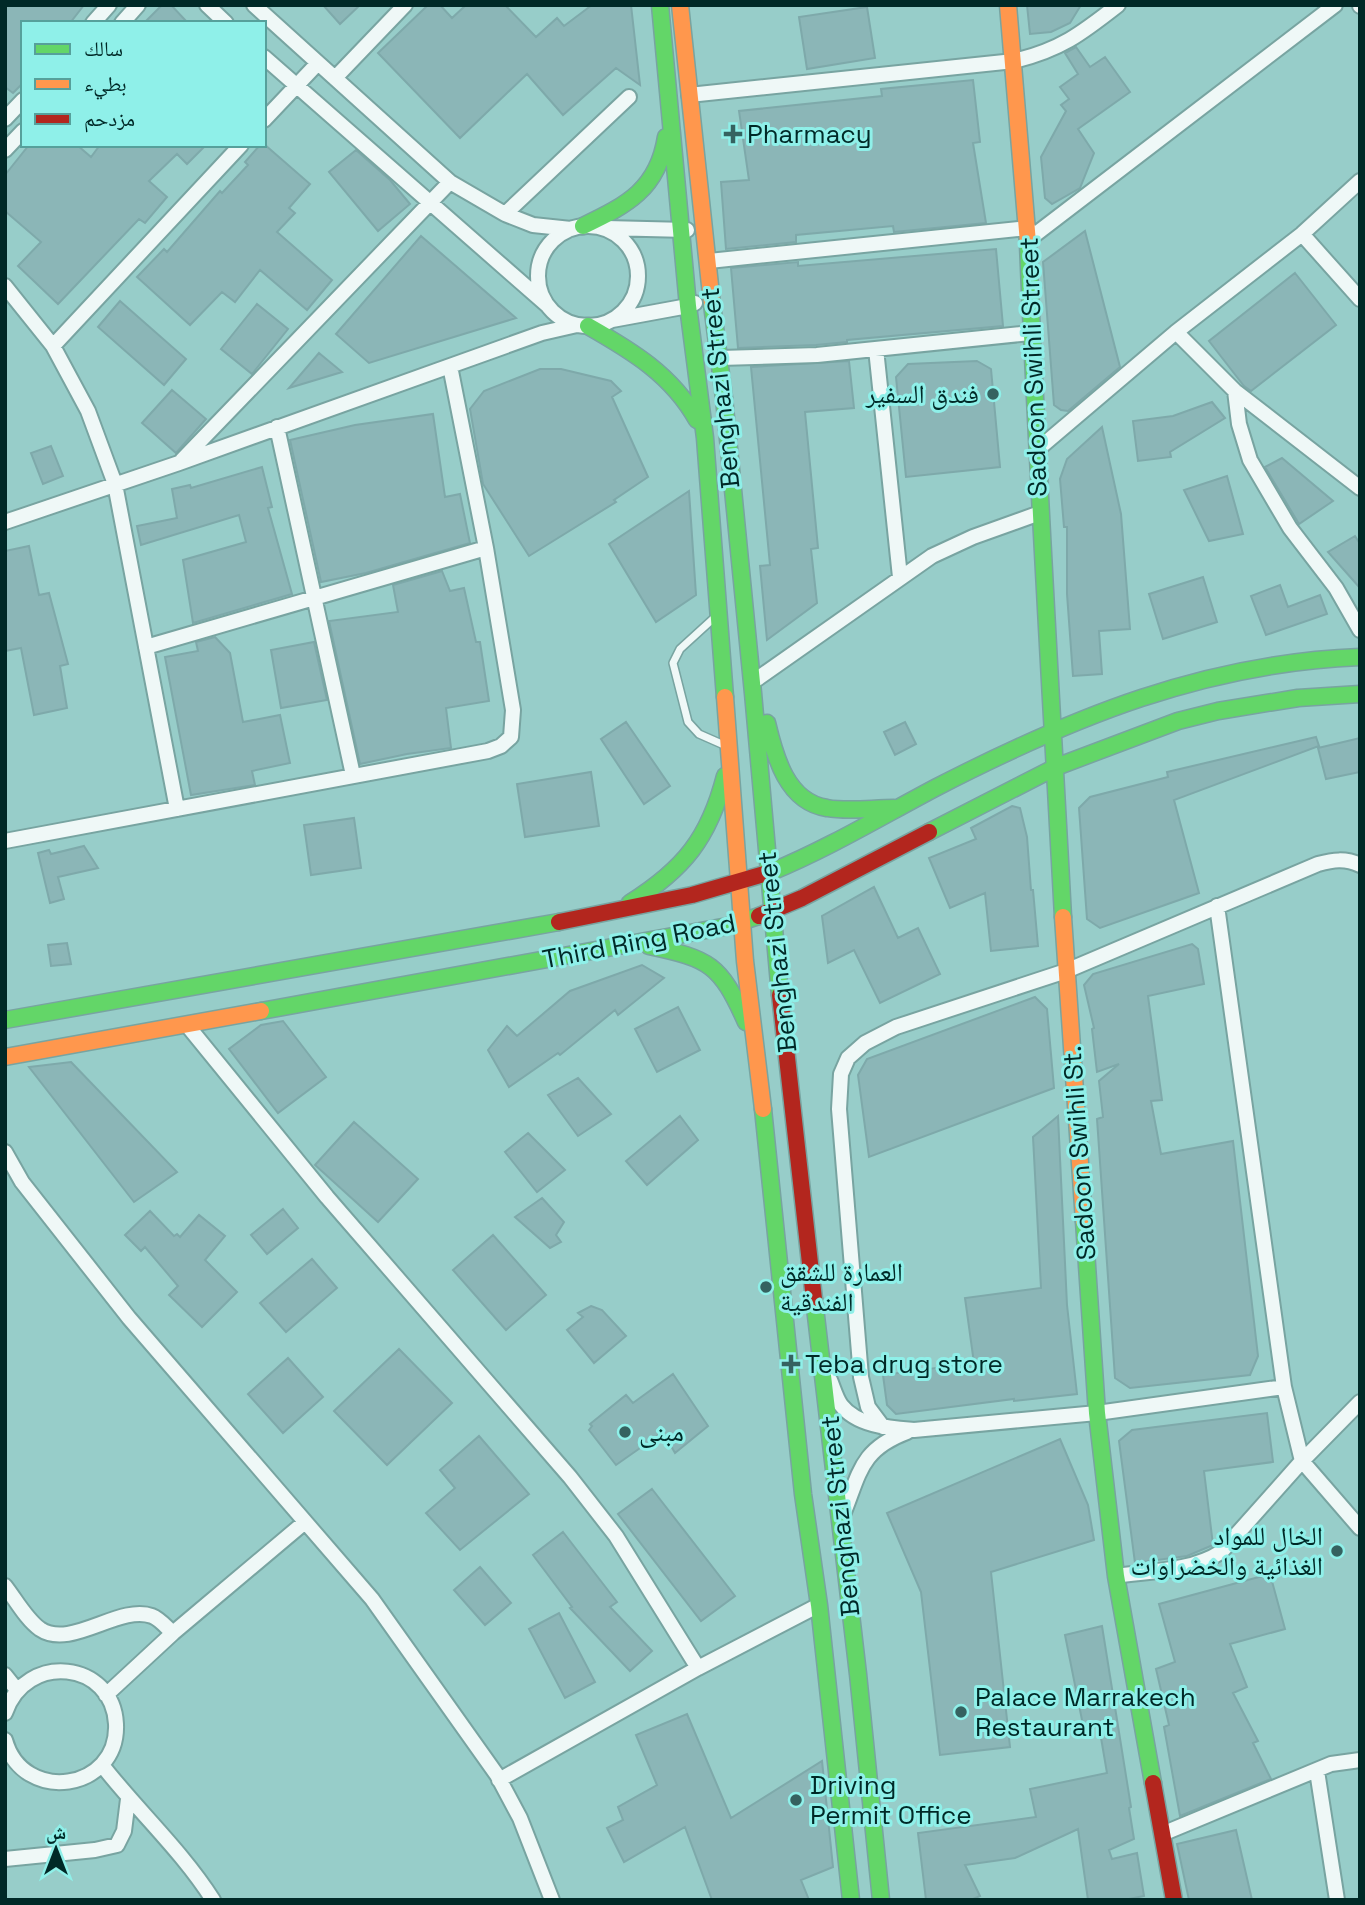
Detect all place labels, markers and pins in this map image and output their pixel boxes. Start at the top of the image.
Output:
place label: Pharmacy [747,117,872,151]
marker: Pharmacy [725,126,741,142]
place label: فندق السفير [865,377,979,411]
marker: فندق السفير [985,386,1001,402]
place label: العمارة للشقق الفندقية [780,1255,903,1319]
marker: العمارة للشقق الفندقية [758,1279,774,1295]
place label: Teba drug store [805,1347,1003,1381]
marker: Teba drug store [783,1356,799,1372]
place label: مبنى [639,1415,684,1449]
marker: مبنى [617,1424,633,1440]
place label: الخال للمواد الغذائية والخضراوات [1131,1519,1323,1583]
marker: الخال للمواد الغذائية والخضراوات [1329,1543,1345,1559]
place label: Palace Marrakech Restaurant [975,1680,1196,1744]
marker: Palace Marrakech Restaurant [953,1704,969,1720]
place label: Driving Permit Office [810,1768,972,1832]
marker: Driving Permit Office [788,1792,804,1808]

